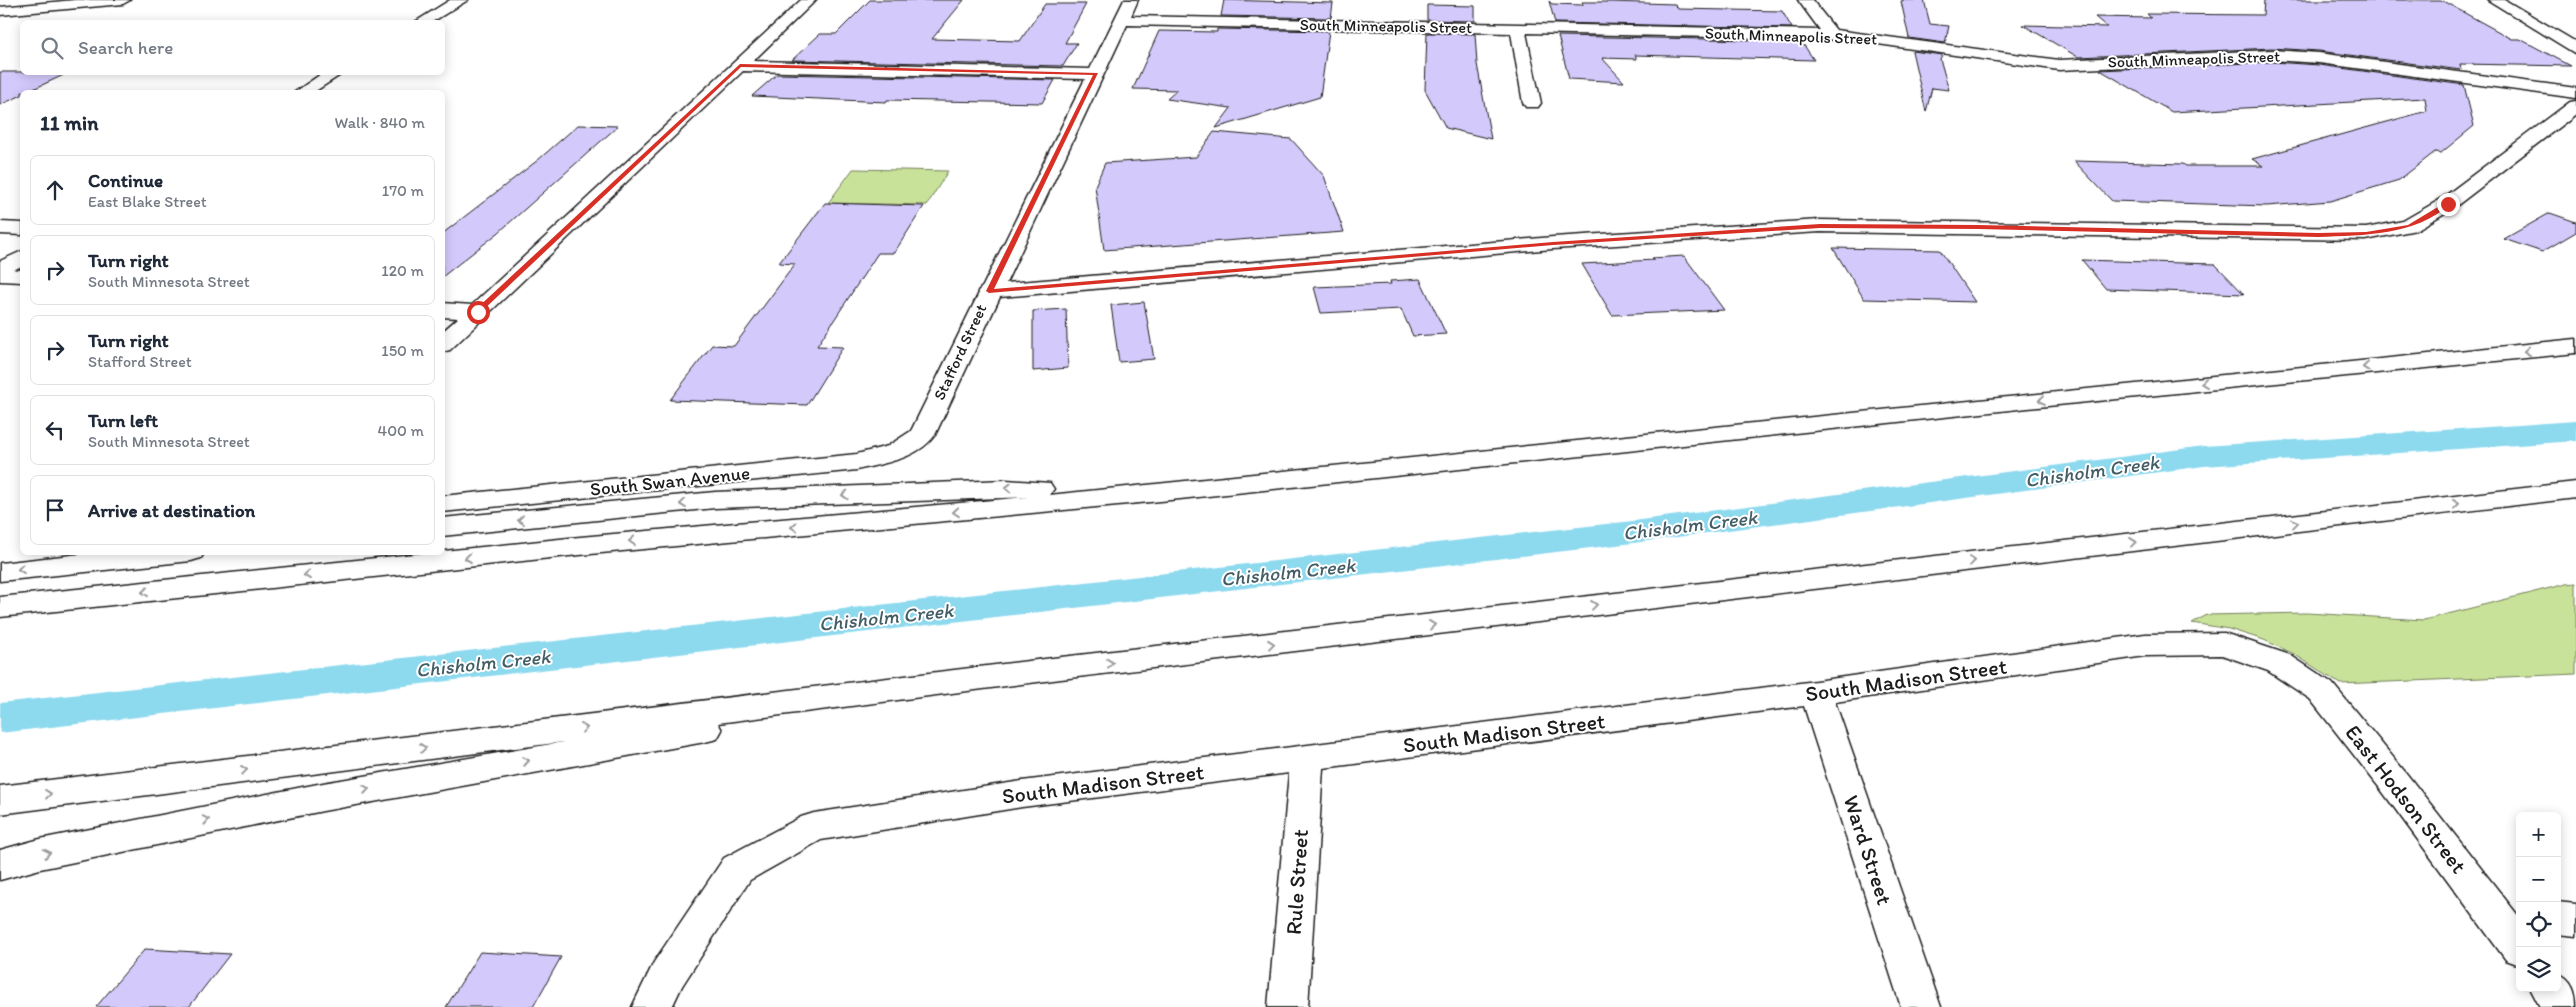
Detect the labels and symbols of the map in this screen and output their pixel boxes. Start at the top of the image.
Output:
street label: South Minneapolis Street [1300,15,1472,37]
street label: South Minneapolis Street [1705,23,1877,49]
street label: South Minneapolis Street [2108,46,2280,72]
route end [2437,193,2460,216]
route start [467,301,490,324]
street label: Stafford Street [929,301,991,403]
one-way arrow [2523,345,2531,356]
one-way arrow [2362,361,2370,372]
one-way arrow [2200,378,2208,389]
one-way arrow [2038,394,2046,405]
water label: Chisholm Creek [2023,449,2162,492]
street label: South Swan Avenue [589,461,751,501]
one-way arrow [1003,483,1011,493]
one-way arrow [841,490,849,500]
one-way arrow [679,498,687,509]
one-way arrow [2453,499,2461,510]
water label: Chisholm Creek [1622,505,1760,545]
one-way arrow [952,506,960,517]
one-way arrow [517,514,525,525]
one-way arrow [2291,518,2299,529]
one-way arrow [790,521,798,532]
one-way arrow [628,536,636,547]
one-way arrow [2130,537,2138,548]
one-way arrow [464,552,472,563]
water label: Chisholm Creek [1220,553,1358,591]
one-way arrow [1968,556,1976,567]
one-way arrow [17,564,25,575]
one-way arrow [302,569,310,580]
one-way arrow [141,586,149,597]
water label: Chisholm Creek [818,598,956,636]
one-way arrow [1590,600,1598,611]
one-way arrow [1428,620,1437,630]
one-way arrow [1267,639,1275,650]
water label: Chisholm Creek [415,644,553,682]
street label: South Madison Street [1804,652,2008,708]
one-way arrow [1106,658,1114,669]
street label: South Madison Street [1402,707,1606,759]
street label: East Hodson Street [2340,719,2472,879]
one-way arrow [581,723,589,734]
one-way arrow [419,743,427,754]
one-way arrow [522,757,530,767]
street label: South Madison Street [1001,758,1205,810]
one-way arrow [241,765,249,776]
one-way arrow [361,785,370,795]
one-way arrow [45,789,53,800]
street label: Ward Street [1838,792,1898,908]
one-way arrow [202,815,211,826]
street label: Rule Street [1280,828,1314,936]
one-way arrow [43,848,52,858]

